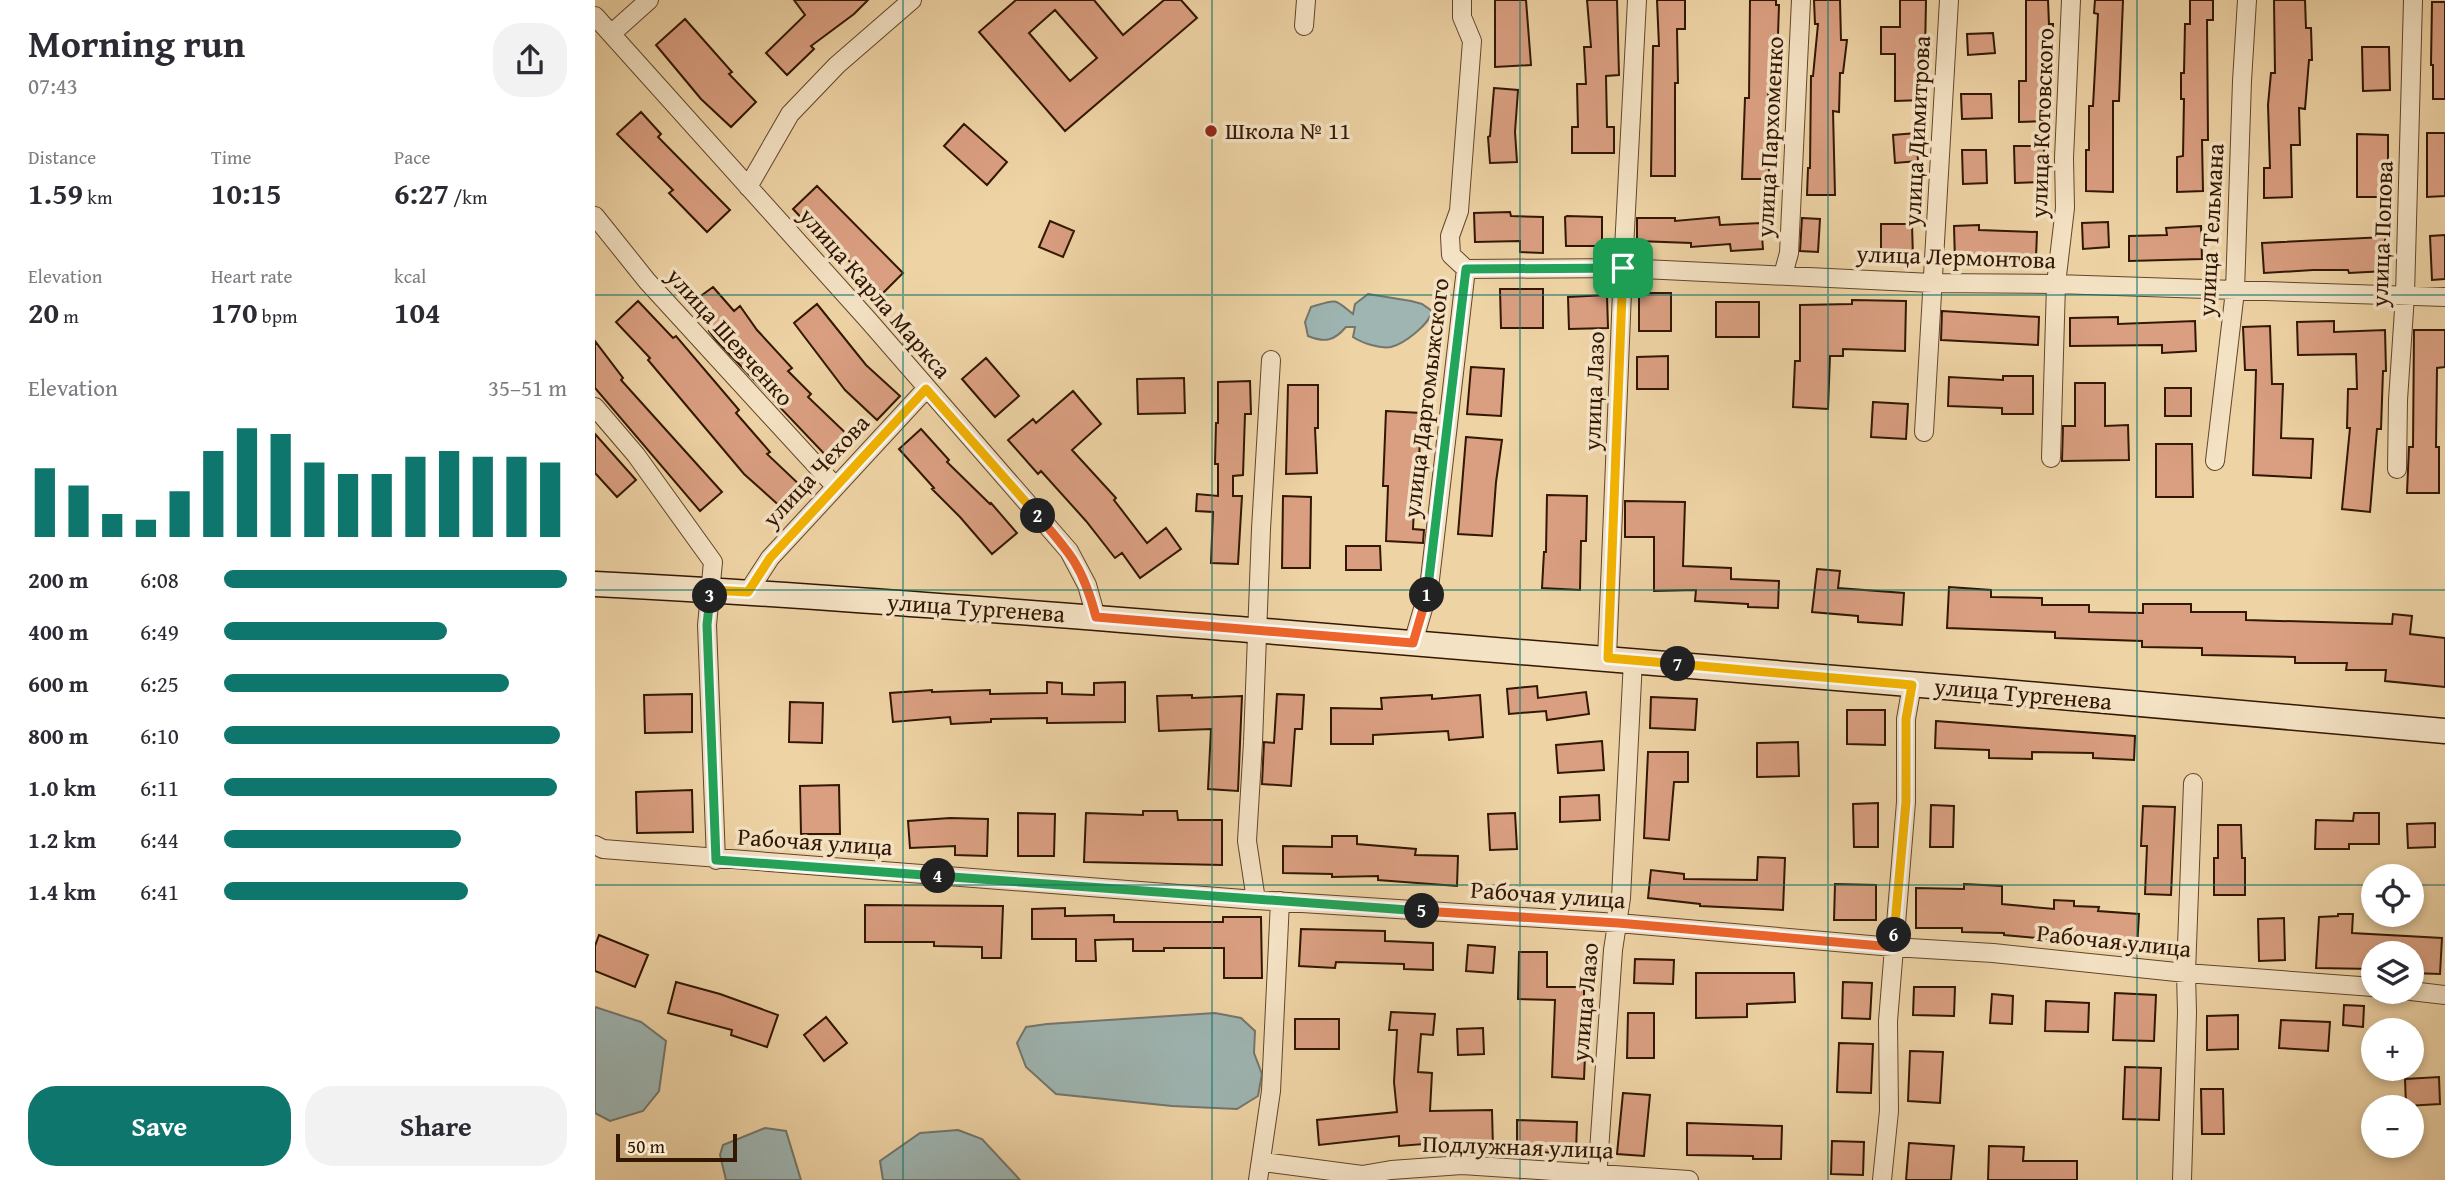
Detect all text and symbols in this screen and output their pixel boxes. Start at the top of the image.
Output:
text: Morning run [28,15,245,71]
button: share [493,23,567,97]
street label: улица Котовского [2021,27,2062,220]
street label: улица Димитрова [1894,34,1939,228]
street label: улица Пархоменко [1747,35,1792,240]
text: 07:43 [28,69,78,102]
place label: Школа № 11 [1225,113,1351,148]
marker: Школа № 11 [1203,123,1219,139]
street label: улица Тельмана [2188,142,2233,318]
text: Distance [28,143,96,171]
text: Time [211,143,251,171]
text: Pace [394,143,431,171]
street label: улица Попова [2361,159,2402,309]
text: 1.59 [28,171,83,215]
text: 10:15 [211,171,282,215]
text: 6:27 [394,171,449,215]
text: km [83,183,112,211]
text: /km [449,183,487,211]
street label: улица Карла Маркса [790,199,960,386]
street label: улица Лермонтова [1855,235,2057,277]
pin [1593,238,1653,298]
icon: arrive [1604,249,1642,287]
street label: улица Шевченко [658,259,802,414]
text: Elevation [28,262,102,290]
text: Heart rate [211,262,292,290]
text: kcal [394,262,426,290]
street label: улица Даргомыжского [1393,276,1458,521]
text: 20 [28,290,59,334]
text: 170 [211,290,258,334]
text: 104 [394,290,441,334]
text: m [59,302,79,330]
text: bpm [258,302,297,330]
street label: улица Лазо [1574,331,1613,452]
text: Elevation [28,371,118,404]
text: 35–51 m [488,371,567,404]
street label: улица Чехова [753,406,878,536]
pin: 2 [1021,498,1055,534]
text: 2 [1033,501,1042,529]
text: 200 m [28,563,89,596]
text: 6:08 [140,563,179,596]
pin: 3 [692,578,727,614]
pin: 1 [1409,578,1445,612]
text: 1 [1422,580,1431,608]
text: 3 [705,581,714,609]
street label: улица Тургенева [885,584,1067,631]
text: 400 m [28,615,89,648]
text: 6:49 [140,615,179,648]
pin: 7 [1661,646,1695,682]
text: 7 [1673,649,1682,677]
text: 600 m [28,667,89,700]
text: 6:25 [140,667,179,700]
street label: улица Тургенева [1932,668,2114,719]
text: 800 m [28,719,89,752]
text: 6:10 [140,719,179,752]
text: 1.0 km [28,771,96,804]
text: 6:11 [140,771,179,804]
street label: Рабочая улица [736,819,894,864]
text: 1.2 km [28,823,96,856]
text: 6:44 [140,823,179,856]
pin: 4 [921,858,955,894]
text: 4 [933,861,942,889]
map controls [2361,864,2424,1158]
button: locate [2361,864,2424,927]
street label: Рабочая улица [1469,872,1627,917]
text: 1.4 km [28,875,96,908]
text: 6:41 [140,875,179,908]
pin: 5 [1405,894,1439,928]
text: 5 [1417,896,1426,924]
street label: Рабочая улица [2035,915,2194,966]
pin: 6 [1877,918,1911,953]
text: 6 [1889,920,1898,948]
street label: улица Лазо [1562,941,1607,1064]
button: layers [2361,941,2424,1004]
button: + [2361,1018,2424,1081]
button: Save [28,1086,291,1166]
button: Share [305,1086,567,1166]
button: − [2361,1095,2424,1158]
street label: Подлужная улица [1422,1126,1615,1167]
scale bar [616,1131,737,1163]
text: 50 m [627,1132,665,1160]

